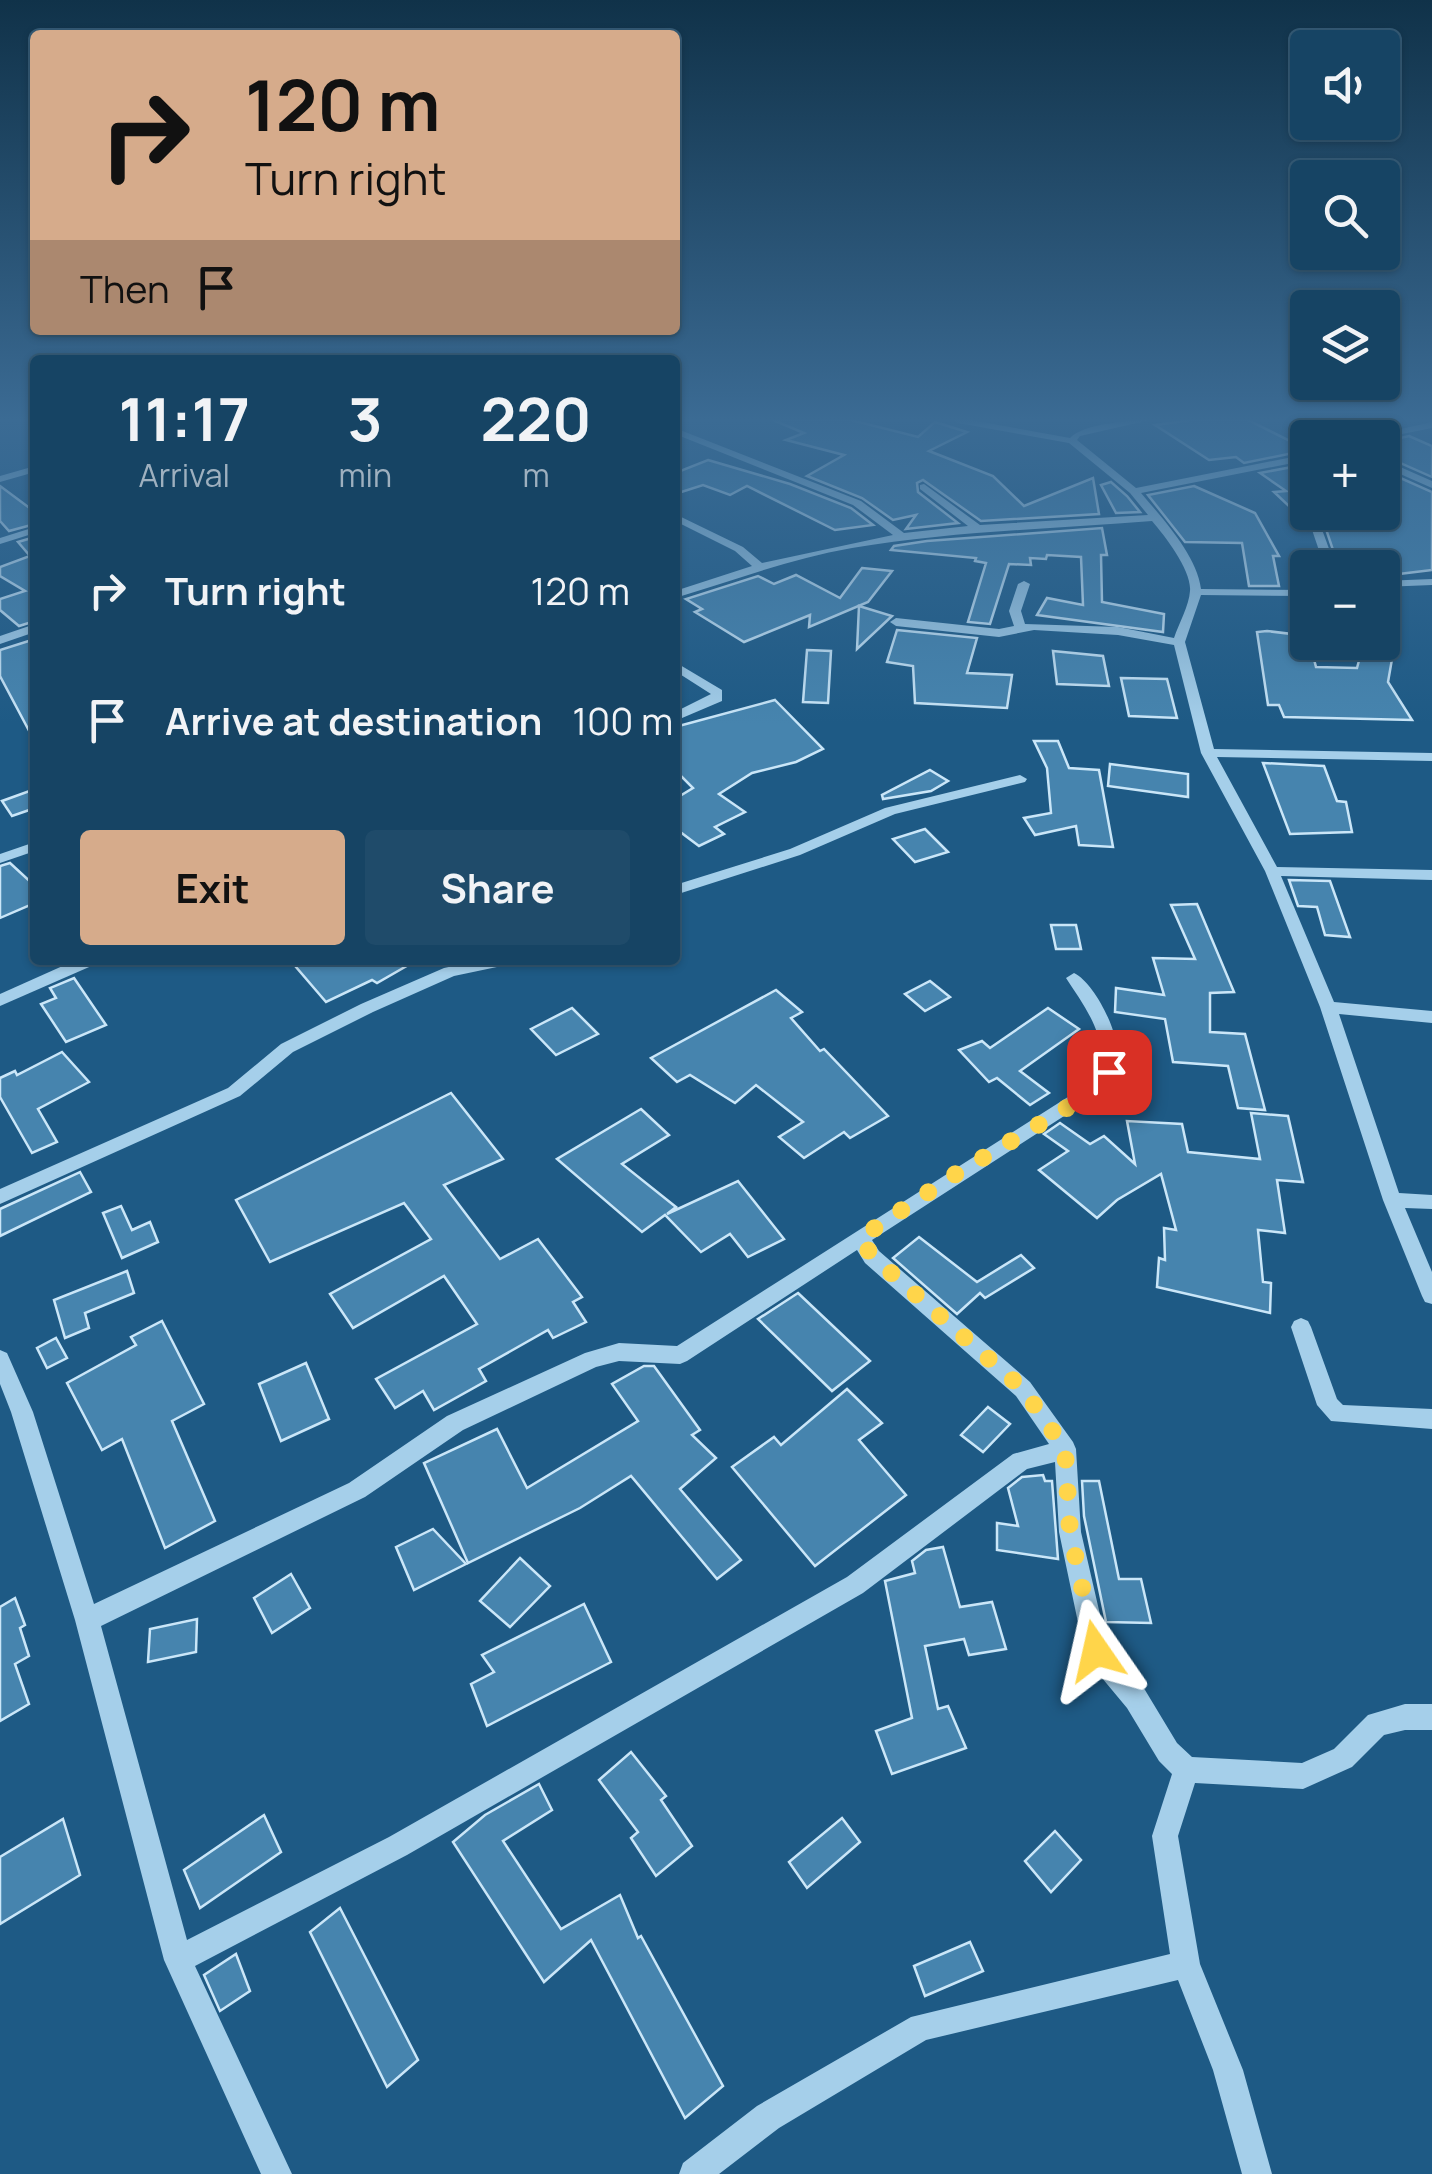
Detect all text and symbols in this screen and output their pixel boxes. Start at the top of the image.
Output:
map controls [1290,30,1400,660]
button: sound [1290,30,1400,140]
text: 120 m [245,56,440,152]
icon: right [80,70,210,200]
text: Turn right [245,147,446,209]
button: search [1290,160,1400,270]
icon: arrive [189,260,244,315]
text: Then [80,262,169,314]
button: layers [1290,290,1400,400]
text: 11:17 [119,377,250,459]
text: 3 [348,377,383,459]
text: 220 [481,377,591,459]
button: + [1290,420,1400,530]
text: Arrival [139,453,230,497]
text: min [338,453,392,497]
text: m [522,453,550,497]
button: − [1290,550,1400,660]
icon: right [80,563,135,618]
text: Turn right [165,564,346,616]
text: 120 m [531,564,630,616]
icon: arrive [80,693,135,748]
text: Arrive at destination [165,694,542,746]
text: 100 m [572,694,673,746]
button: Exit [80,830,345,945]
button: Share [365,830,630,945]
pin [1067,1030,1152,1115]
icon: arrive [1082,1045,1137,1100]
position arrow [1044,1599,1148,1703]

